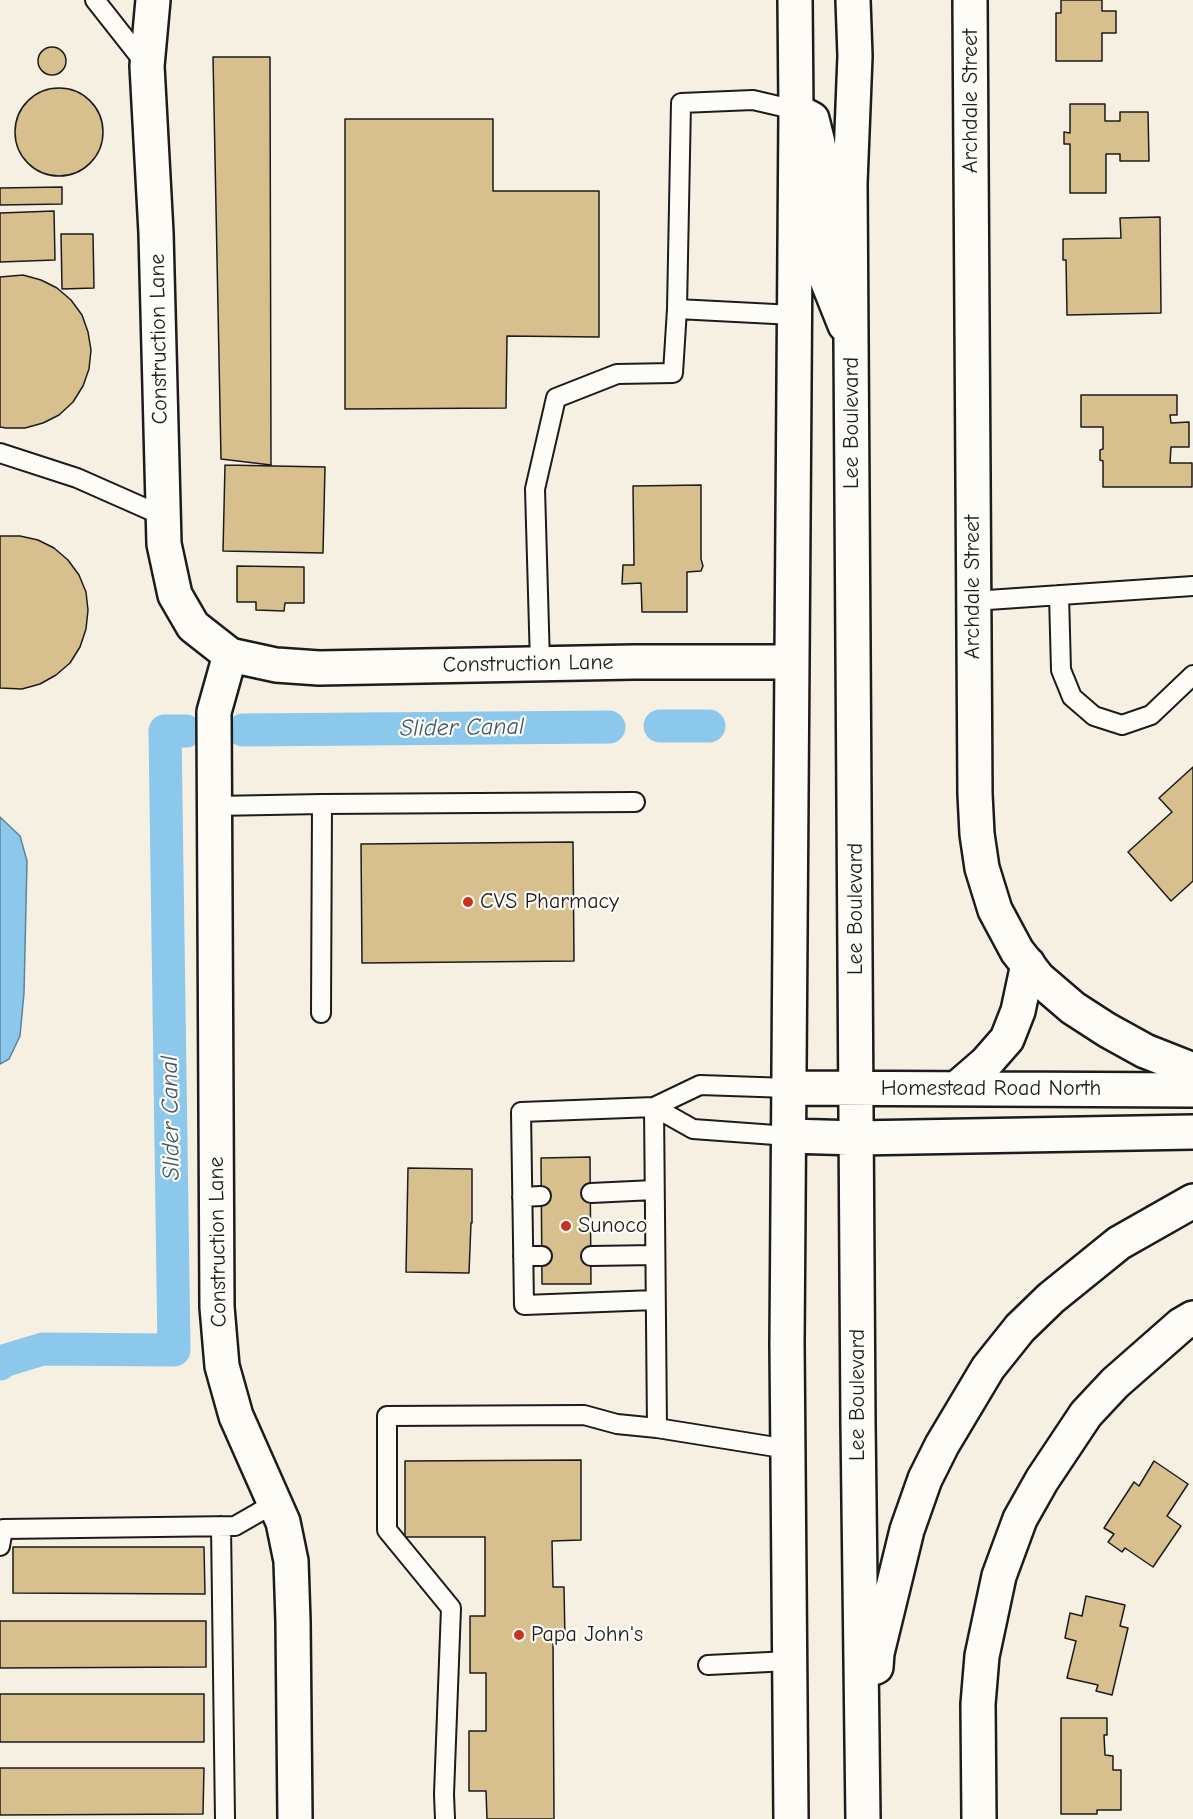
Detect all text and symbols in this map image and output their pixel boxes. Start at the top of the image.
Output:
street label: Archdale Street [958,29,984,173]
street label: Construction Lane [144,253,174,425]
street label: Lee Boulevard [839,357,865,489]
street label: Archdale Street [960,515,986,659]
street label: Construction Lane [442,649,614,679]
water label: Slider Canal [400,713,524,743]
street label: Lee Boulevard [843,843,869,975]
place label: CVS Pharmacy [480,889,619,915]
marker: CVS Pharmacy [461,895,475,909]
water label: Slider Canal [156,1056,186,1180]
street label: Homestead Road North [881,1076,1101,1102]
street label: Construction Lane [203,1156,233,1328]
place label: Sunoco [578,1213,647,1239]
marker: Sunoco [559,1219,573,1233]
street label: Lee Boulevard [845,1329,871,1461]
place label: Papa John's [531,1622,643,1648]
marker: Papa John's [512,1628,526,1642]

